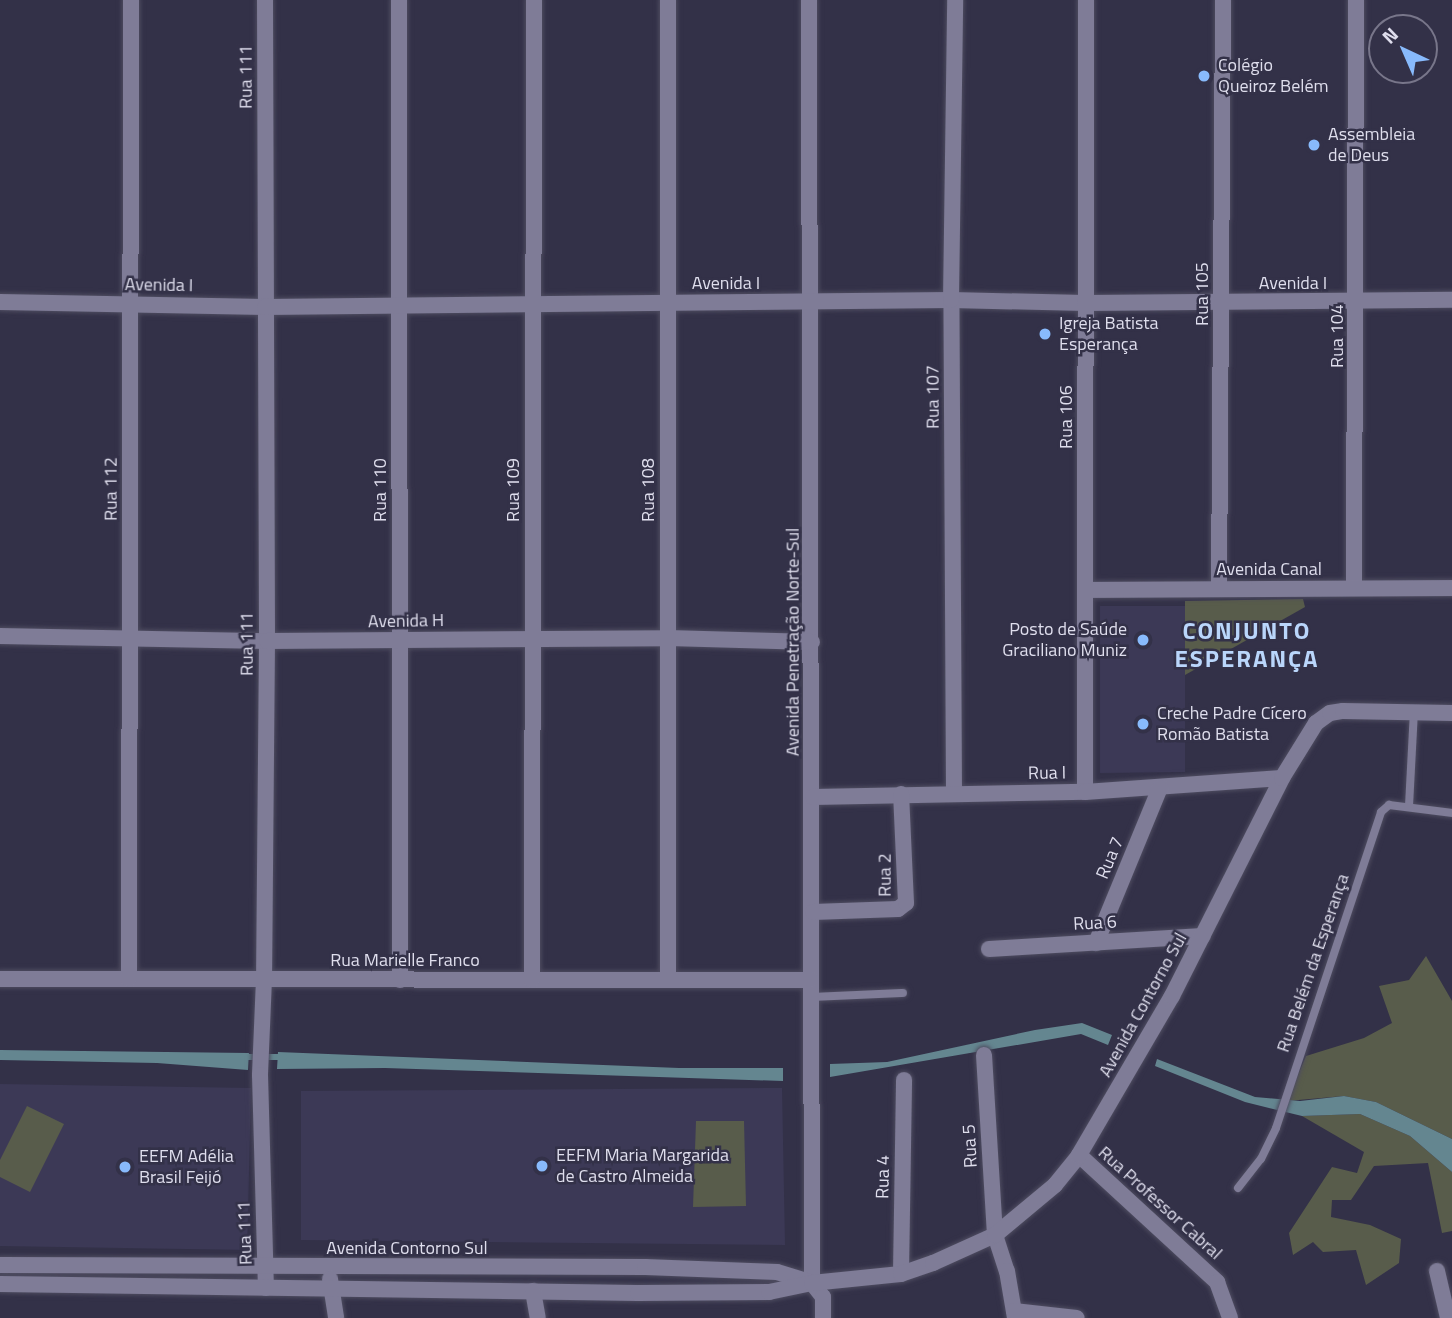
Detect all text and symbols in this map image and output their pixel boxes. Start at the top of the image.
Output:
north arrow [1368,14,1438,84]
text: N [1375,20,1404,50]
street label: Rua 111 [235,45,257,109]
place label: Colégio Queiroz Belém [1218,55,1329,98]
marker: Colégio Queiroz Belém [1196,68,1212,84]
place label: Assembleia de Deus [1328,124,1415,166]
marker: Assembleia de Deus [1306,137,1322,153]
street label: Rua 105 [1191,262,1213,326]
street label: Avenida I [692,272,760,294]
street label: Avenida I [1259,272,1327,294]
street label: Avenida I [125,274,193,296]
street label: Rua 104 [1326,304,1348,368]
place label: Igreja Batista Esperança [1059,313,1159,356]
marker: Igreja Batista Esperança [1037,326,1053,342]
street label: Rua 107 [922,365,944,429]
street label: Rua 106 [1055,385,1077,449]
street label: Rua 112 [100,457,122,521]
street label: Rua 110 [369,458,391,522]
street label: Rua 109 [502,458,524,522]
street label: Rua 108 [637,458,659,522]
street label: Avenida Penetração Norte-Sul [782,528,804,756]
street label: Avenida Canal [1216,558,1322,580]
street label: Avenida H [368,610,444,632]
street label: Rua 111 [236,612,258,676]
district label: CONJUNTO ESPERANÇA [1176,617,1318,673]
place label: Posto de Saúde Graciliano Muniz [1002,619,1127,662]
marker: Posto de Saúde Graciliano Muniz [1133,630,1153,650]
place label: Creche Padre Cícero Romão Batista [1157,703,1307,746]
marker: Creche Padre Cícero Romão Batista [1135,716,1151,732]
street label: Rua I [1028,762,1066,784]
street label: Rua 7 [1092,834,1128,882]
street label: Rua 2 [874,853,896,897]
street label: Rua Belém da Esperança [1272,871,1354,1055]
street label: Rua 6 [1073,911,1117,935]
street label: Avenida Contorno Sul [1094,929,1192,1081]
street label: Rua Marielle Franco [330,949,480,971]
street label: Rua 5 [958,1124,982,1168]
street label: Rua Professor Cabral [1094,1142,1226,1264]
place label: EEFM Maria Margarida de Castro Almeida [556,1145,729,1188]
place label: EEFM Adélia Brasil Feijó [139,1146,234,1188]
street label: Rua 4 [872,1155,894,1199]
marker: EEFM Maria Margarida de Castro Almeida [534,1158,550,1174]
marker: EEFM Adélia Brasil Feijó [117,1159,133,1175]
street label: Rua 111 [233,1201,257,1265]
street label: Avenida Contorno Sul [326,1237,488,1259]

